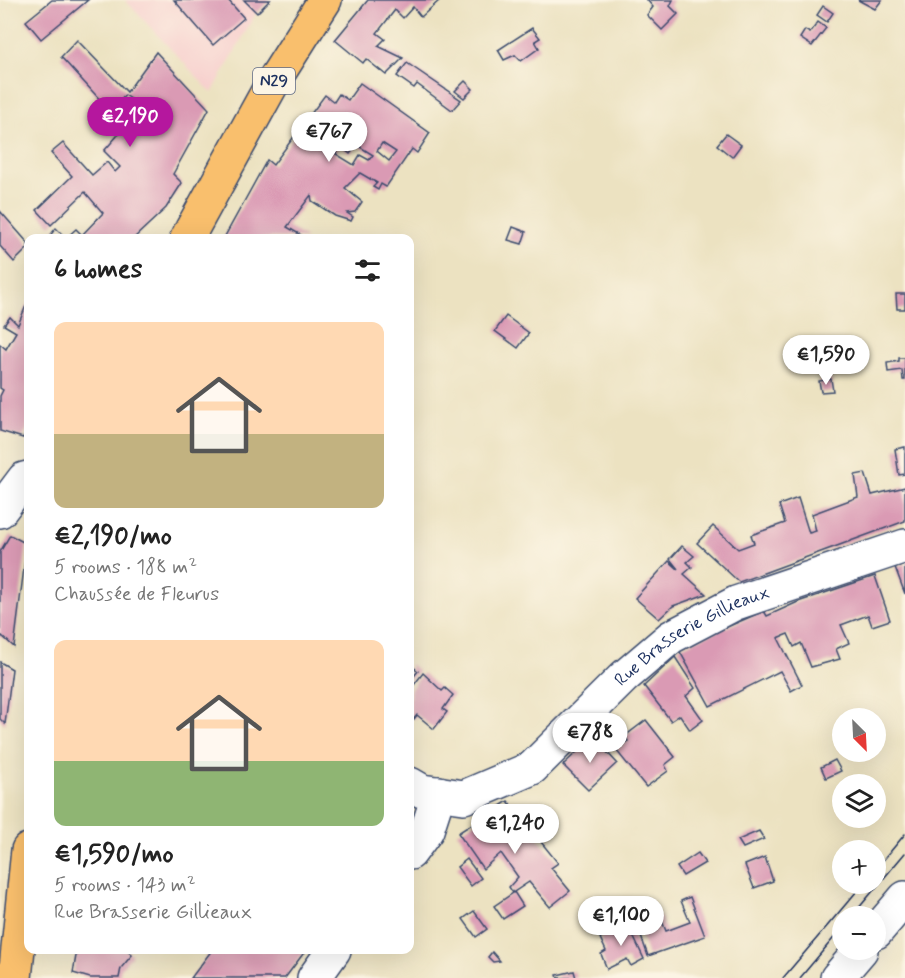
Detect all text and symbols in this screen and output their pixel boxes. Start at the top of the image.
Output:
road number: N29 [253,68,295,94]
pin: €2,190 [81,97,179,148]
text: €2,190 [101,103,159,130]
pin: €767 [293,112,365,163]
text: €767 [305,118,353,145]
text: 6 homes [54,253,142,287]
icon: filters [351,254,384,287]
pin: €1,590 [777,335,875,386]
text: €1,590 [797,341,855,368]
icon: home [165,361,273,469]
text: €2,190/mo [54,520,172,554]
text: 5 rooms · 188 m² [54,554,197,581]
text: Chaussée de Fleurus [54,581,219,608]
street label: Rue Brasserie Gillieaux [609,581,773,692]
icon: home [165,679,273,787]
north arrow [832,708,886,762]
map controls [832,708,886,960]
pin: €788 [554,713,626,764]
text: €788 [566,719,614,746]
button: layers [832,774,886,828]
pin: €1,240 [466,804,564,855]
text: €1,240 [485,810,545,837]
text: €1,590/mo [54,838,174,872]
button: + [832,840,886,894]
text: 5 rooms · 143 m² [54,872,196,899]
pin: €1,100 [572,896,670,947]
text: Rue Brasserie Gillieaux [54,899,252,926]
text: €1,100 [592,902,650,929]
button: − [832,906,886,960]

